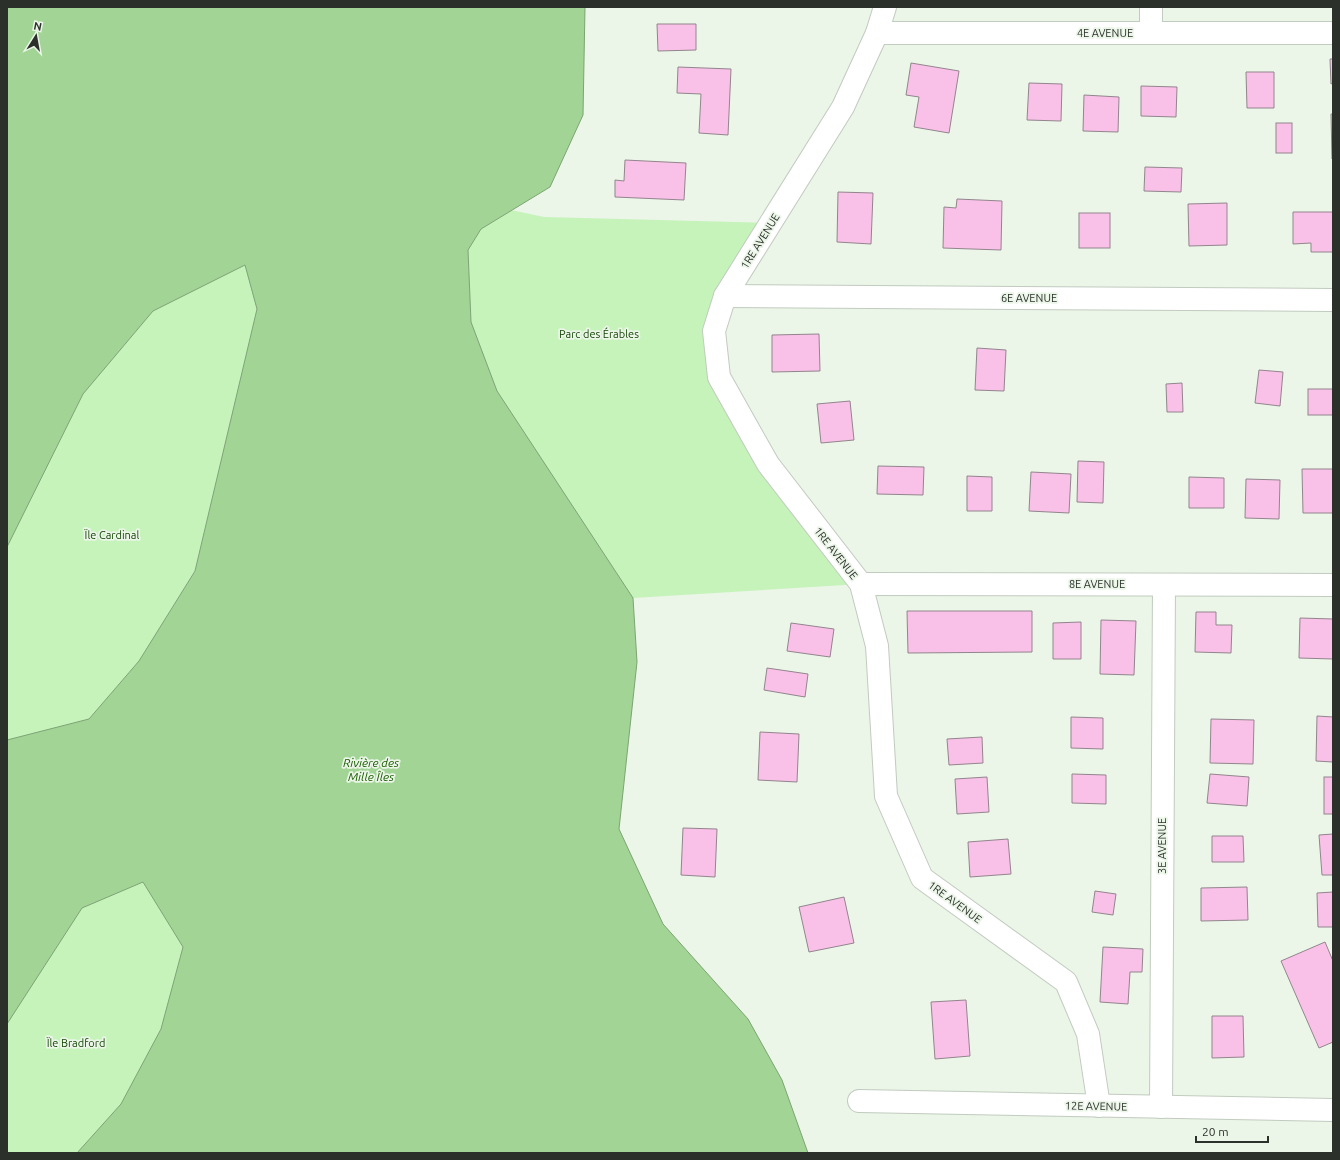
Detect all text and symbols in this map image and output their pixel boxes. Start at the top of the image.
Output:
north arrow [16,16,56,56]
text: N [33,20,43,33]
street label: 4E AVENUE [1077,27,1133,39]
street label: 1RE AVENUE [738,211,782,271]
street label: 6E AVENUE [1001,292,1057,304]
park label: Parc des Érables [559,327,639,340]
street label: 1RE AVENUE [812,524,860,582]
park label: Ïle Cardinal [84,529,140,541]
street label: 8E AVENUE [1069,578,1125,590]
water label: Rivière des Mille Îles [343,756,399,783]
street label: 3E AVENUE [1156,818,1168,874]
street label: 1RE AVENUE [926,879,984,925]
park label: Ïle Bradford [46,1037,105,1049]
street label: 12E AVENUE [1065,1099,1127,1113]
scale bar [1196,1118,1268,1144]
text: 20 m [1202,1125,1229,1138]

